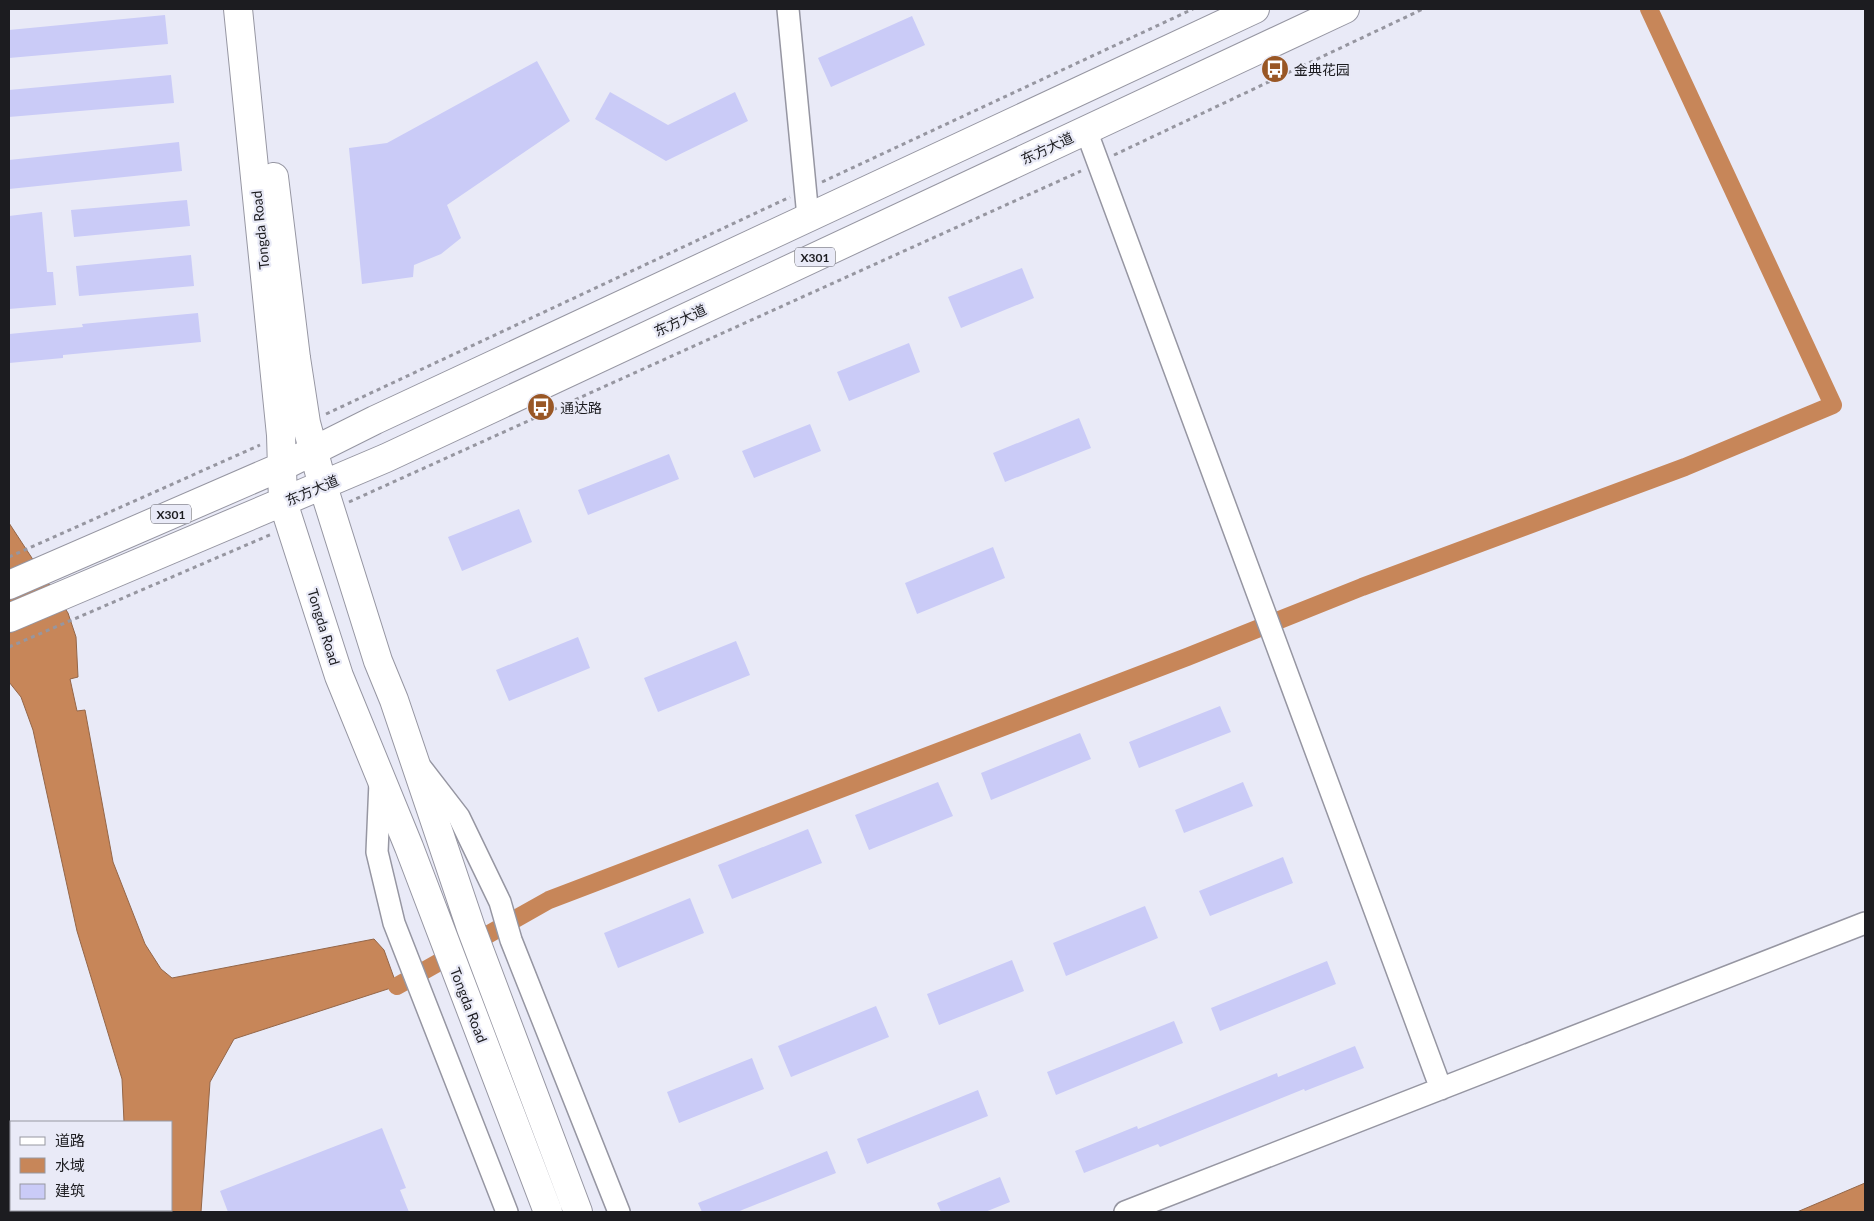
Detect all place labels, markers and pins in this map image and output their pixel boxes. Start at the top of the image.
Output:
bus stop icon: 金典花园 [1260,54,1290,84]
place label: 金典花园 [1294,61,1350,78]
bus stop icon: 通达路 [526,392,556,422]
place label: 通达路 [560,399,602,416]

